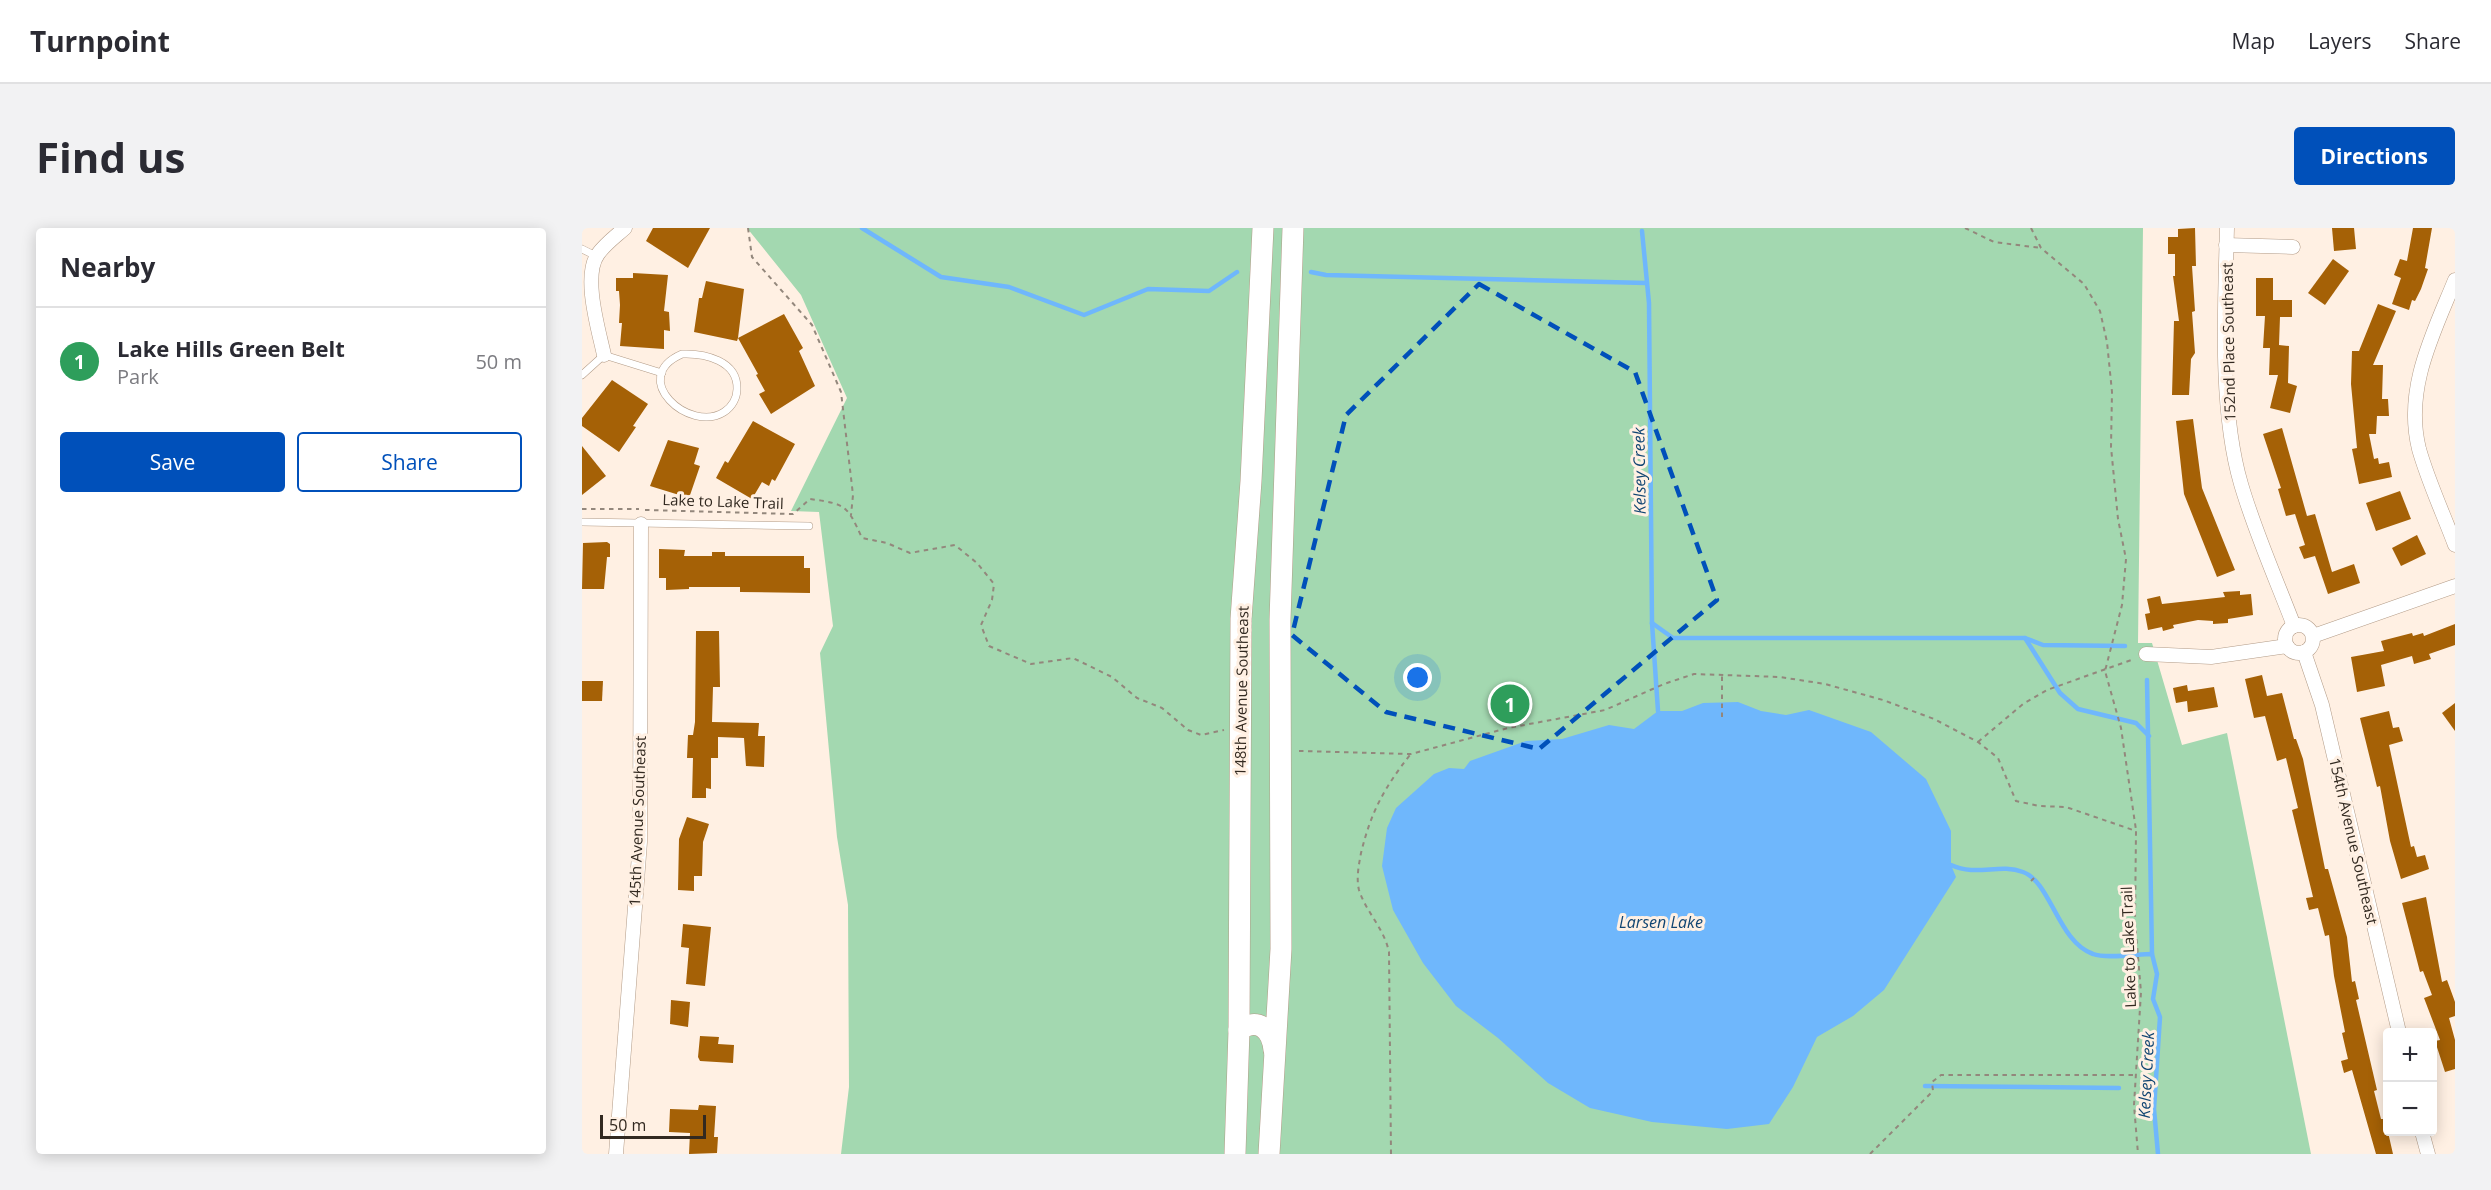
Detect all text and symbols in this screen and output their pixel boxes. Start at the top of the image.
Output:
text: Turnpoint [30,22,170,60]
text: Map [2232,27,2275,55]
text: Layers [2308,27,2372,55]
text: Share [2405,27,2461,55]
button: Directions [2294,127,2455,185]
text: Find us [36,128,185,185]
text: Nearby [60,249,155,285]
street label: 152nd Place Southeast [2217,262,2239,422]
text: Lake Hills Green Belt [117,333,345,363]
text: 1 [74,348,85,375]
text: 50 m [475,348,522,375]
text: Park [117,363,159,390]
water label: Kelsey Creek [1627,426,1651,515]
button: Save [60,432,285,492]
button: Share [297,432,522,492]
street label: Lake to Lake Trail [662,489,784,513]
street label: 148th Avenue Southeast [1230,606,1252,776]
your location [1403,663,1432,692]
pin: 1 [1490,682,1530,726]
street label: 145th Avenue Southeast [624,735,650,907]
street label: 154th Avenue Southeast [2325,756,2383,926]
street label: Lake to Lake Trail [2116,886,2140,1008]
water label: Larsen Lake [1619,911,1703,933]
map controls [2383,1028,2437,1136]
button: + [2383,1028,2437,1082]
water label: Kelsey Creek [2133,1030,2159,1119]
button: − [2383,1082,2437,1136]
scale bar [600,1112,706,1140]
text: 50 m [609,1114,646,1136]

